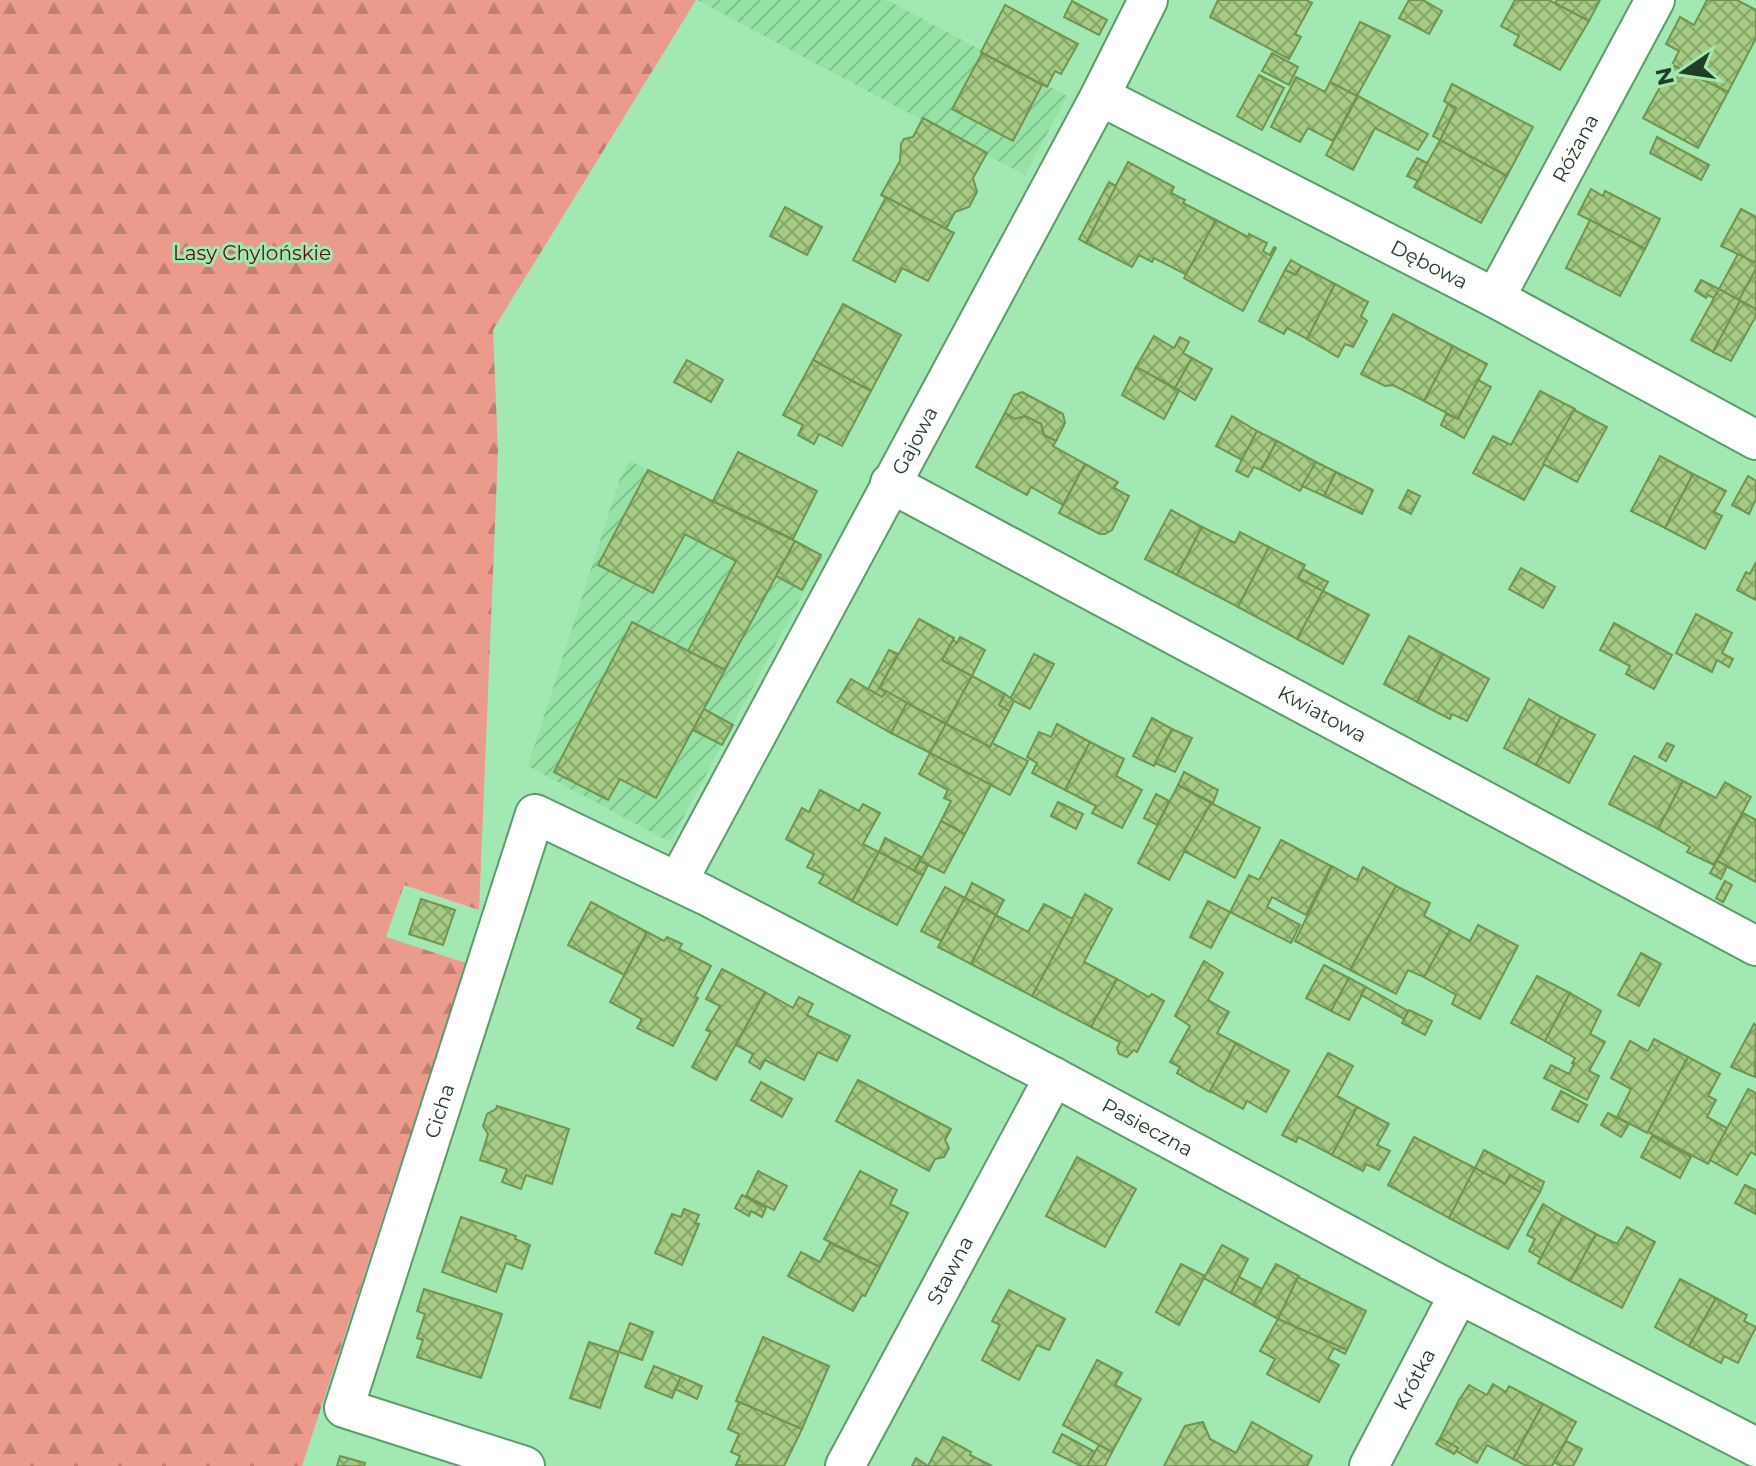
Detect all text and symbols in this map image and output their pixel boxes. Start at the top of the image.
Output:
north arrow [1644,32,1724,112]
text: N [1650,65,1680,88]
street label: Różana [1547,110,1604,187]
street label: Dębowa [1387,235,1472,294]
park label: Lasy Chylońskie [173,241,331,265]
street label: Gajowa [887,402,943,479]
street label: Kwiatowa [1274,681,1371,748]
street label: Cicha [419,1081,459,1141]
street label: Pasieczna [1098,1093,1197,1161]
street label: Stawna [922,1232,978,1309]
street label: Krótka [1388,1344,1440,1414]

